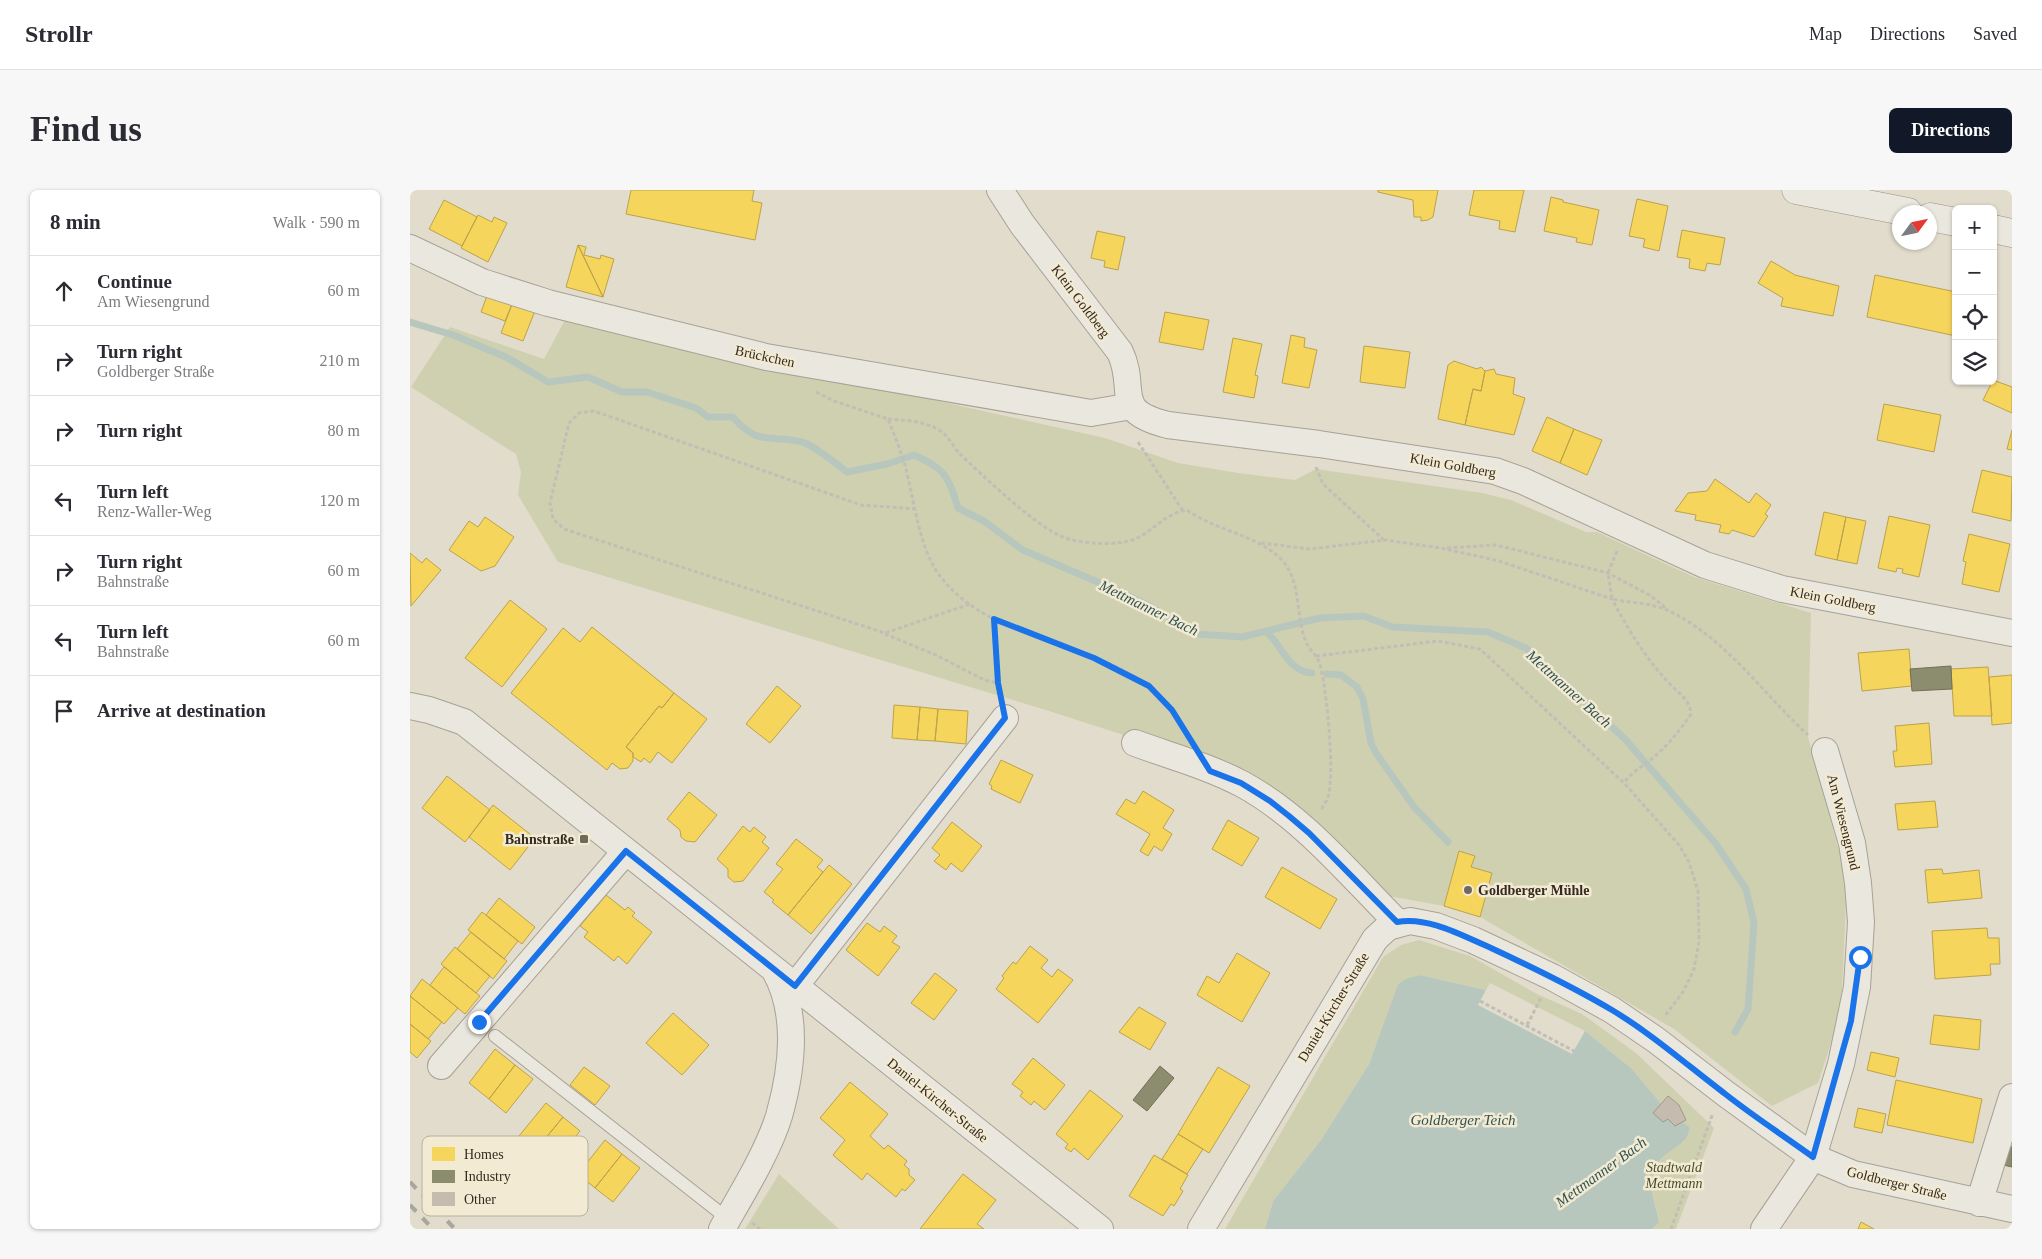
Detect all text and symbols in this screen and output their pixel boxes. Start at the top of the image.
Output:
text: Strollr [25,21,93,47]
text: Map [1809,24,1842,44]
text: Directions [1870,24,1945,44]
text: Saved [1973,24,2017,44]
button: Directions [1889,108,2012,153]
text: Find us [30,110,142,149]
north arrow [1892,205,1937,250]
map controls [1952,205,1997,385]
button: + [1952,205,1997,250]
text: 8 min [50,210,101,234]
text: Walk · 590 m [273,214,360,231]
button: − [1952,250,1997,295]
street label: Klein Goldberg [1048,262,1113,341]
text: Continue [97,271,172,292]
icon: ahead [50,277,78,305]
text: 60 m [328,282,360,299]
text: Am Wiesengrund [97,293,209,310]
button: locate [1952,295,1997,340]
button: layers [1952,340,1997,385]
text: Turn right [97,341,182,362]
street label: Brückchen [734,343,796,370]
icon: right [50,347,78,375]
text: 210 m [320,352,360,369]
text: Goldberger Straße [97,363,214,380]
icon: right [50,417,78,445]
text: Turn right [97,420,182,441]
text: 80 m [328,422,360,439]
street label: Klein Goldberg [1409,451,1497,480]
text: Turn left [97,481,169,502]
icon: left [50,487,78,515]
text: 120 m [320,492,360,509]
text: Renz-Waller-Weg [97,503,211,520]
text: Turn right [97,551,182,572]
icon: right [50,557,78,585]
text: 60 m [328,562,360,579]
text: Bahnstraße [97,573,169,590]
water label: Mettmanner Bach [1096,577,1201,639]
street label: Klein Goldberg [1789,584,1877,615]
text: Turn left [97,621,169,642]
icon: left [50,627,78,655]
text: 60 m [328,632,360,649]
text: Bahnstraße [97,643,169,660]
water label: Mettmanner Bach [1523,646,1614,731]
icon: arrive [50,697,78,725]
text: Arrive at destination [97,700,266,721]
street label: Am Wiesengrund [1824,773,1863,872]
place label: Bahnstraße [505,832,574,847]
marker: Bahnstraße [578,833,590,845]
place label: Goldberger Mühle [1478,883,1589,898]
marker: Goldberger Mühle [1462,884,1474,896]
route start [1849,946,1872,969]
street label: Daniel-Kircher-Straße [1295,950,1372,1065]
route end [468,1011,491,1034]
street label: Daniel-Kircher-Straße [884,1055,991,1146]
water label: Goldberger Teich [1410,1112,1516,1128]
water label: Mettmanner Bach [1552,1134,1649,1211]
legend [422,1136,588,1216]
text: Homes [464,1147,504,1162]
park label: Stadtwald Mettmann [1645,1160,1703,1191]
street label: Goldberger Straße [1845,1164,1949,1203]
text: Industry [464,1169,511,1184]
text: Other [464,1192,496,1207]

